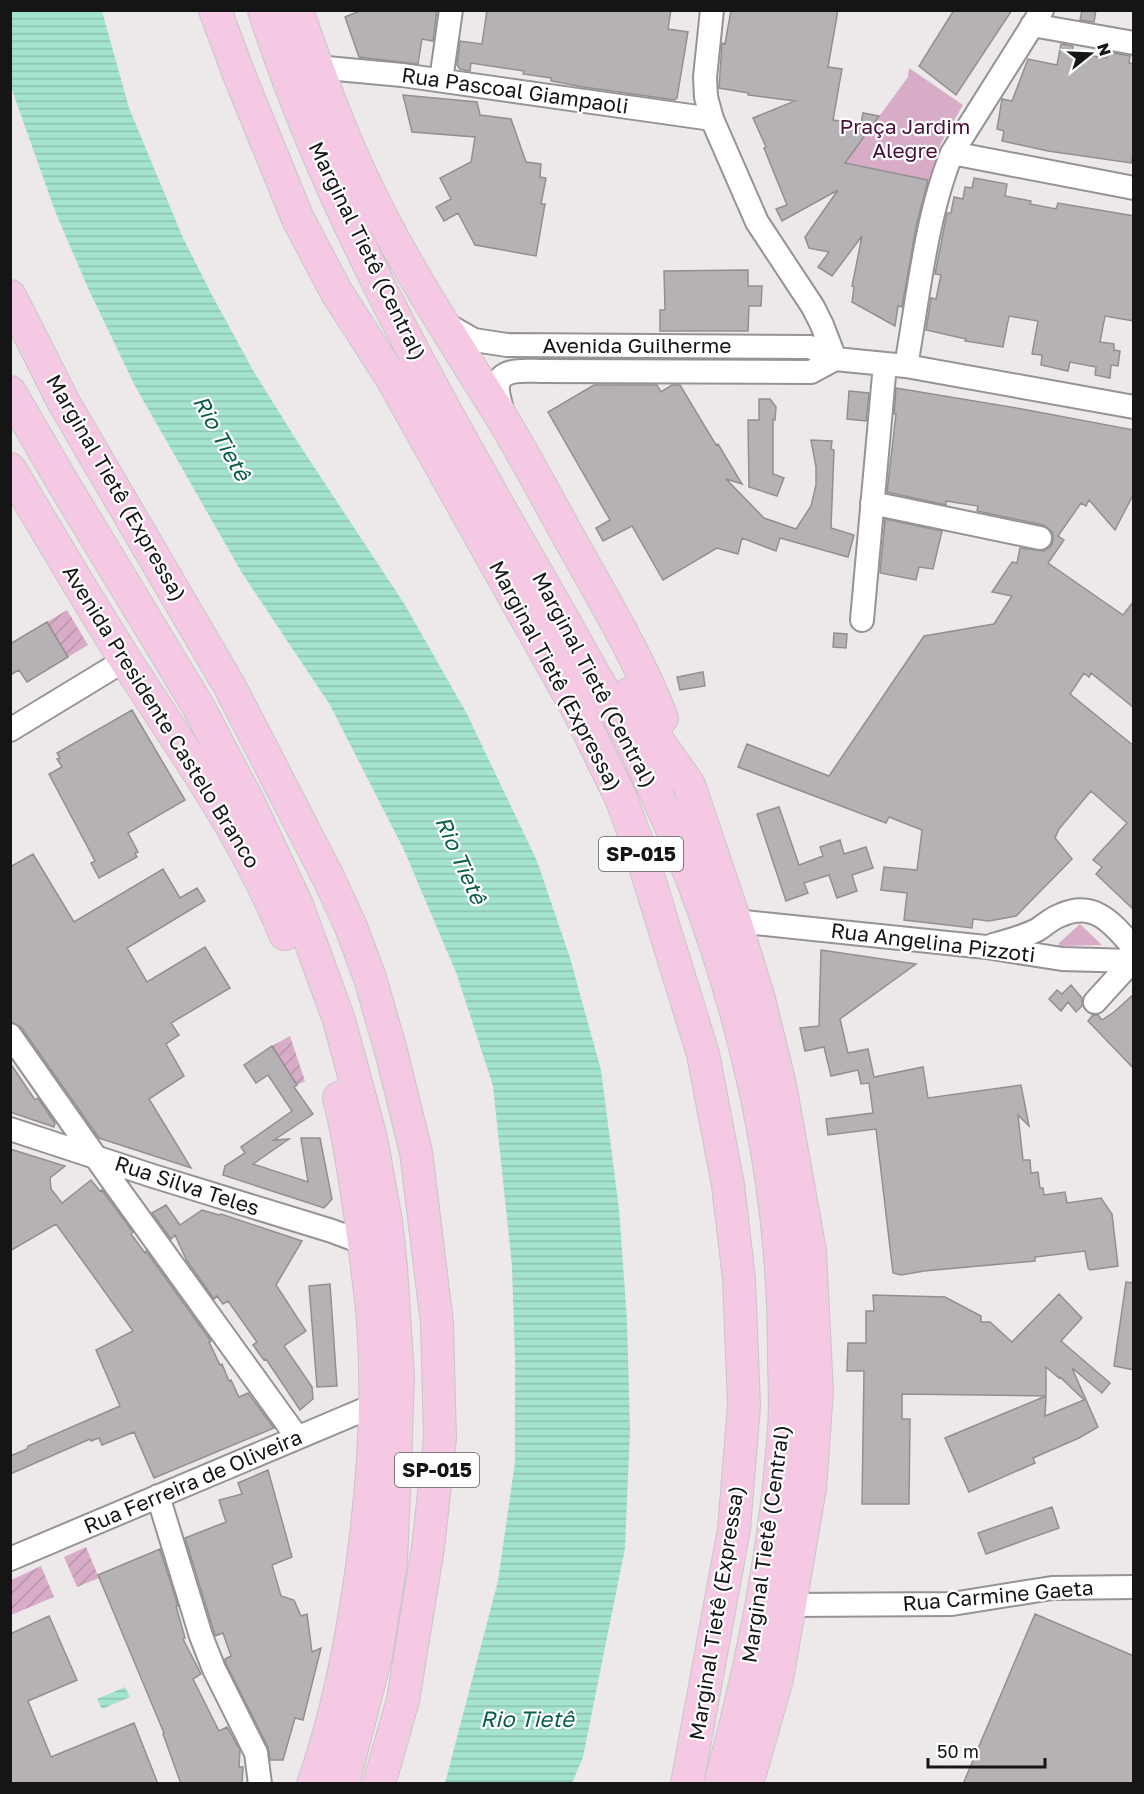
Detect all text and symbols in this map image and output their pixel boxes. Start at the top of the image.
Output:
north arrow [1060,24,1120,84]
text: N [1093,40,1116,58]
street label: Rua Pascoal Giampaoli [400,61,630,119]
park label: Praça Jardim Alegre [840,113,970,163]
street label: Marginal Tietê (Central) [304,137,432,364]
street label: Avenida Guilherme [543,332,731,358]
street label: Marginal Tietê (Expressa) [41,370,192,605]
water label: Rio Tietê [188,390,258,487]
street label: Marginal Tietê (Expressa) [484,556,628,795]
street label: Avenida Presidente Castelo Branco [57,560,266,873]
street label: Marginal Tietê (Central) [527,567,663,792]
water label: Rio Tietê [430,812,494,910]
road number: SP-015 [599,837,683,871]
street label: Rua Angelina Pizzoti [829,917,1037,967]
street label: Rua Silva Teles [112,1149,263,1221]
street label: Rua Ferreira de Oliveira [80,1423,306,1539]
street label: Marginal Tietê (Central) [735,1423,795,1664]
road number: SP-015 [395,1453,479,1487]
street label: Marginal Tietê (Expressa) [683,1484,749,1742]
street label: Rua Carmine Gaeta [901,1574,1095,1616]
water label: Rio Tietê [480,1705,576,1732]
scale bar [928,1731,1045,1769]
text: 50 m [937,1740,979,1762]

